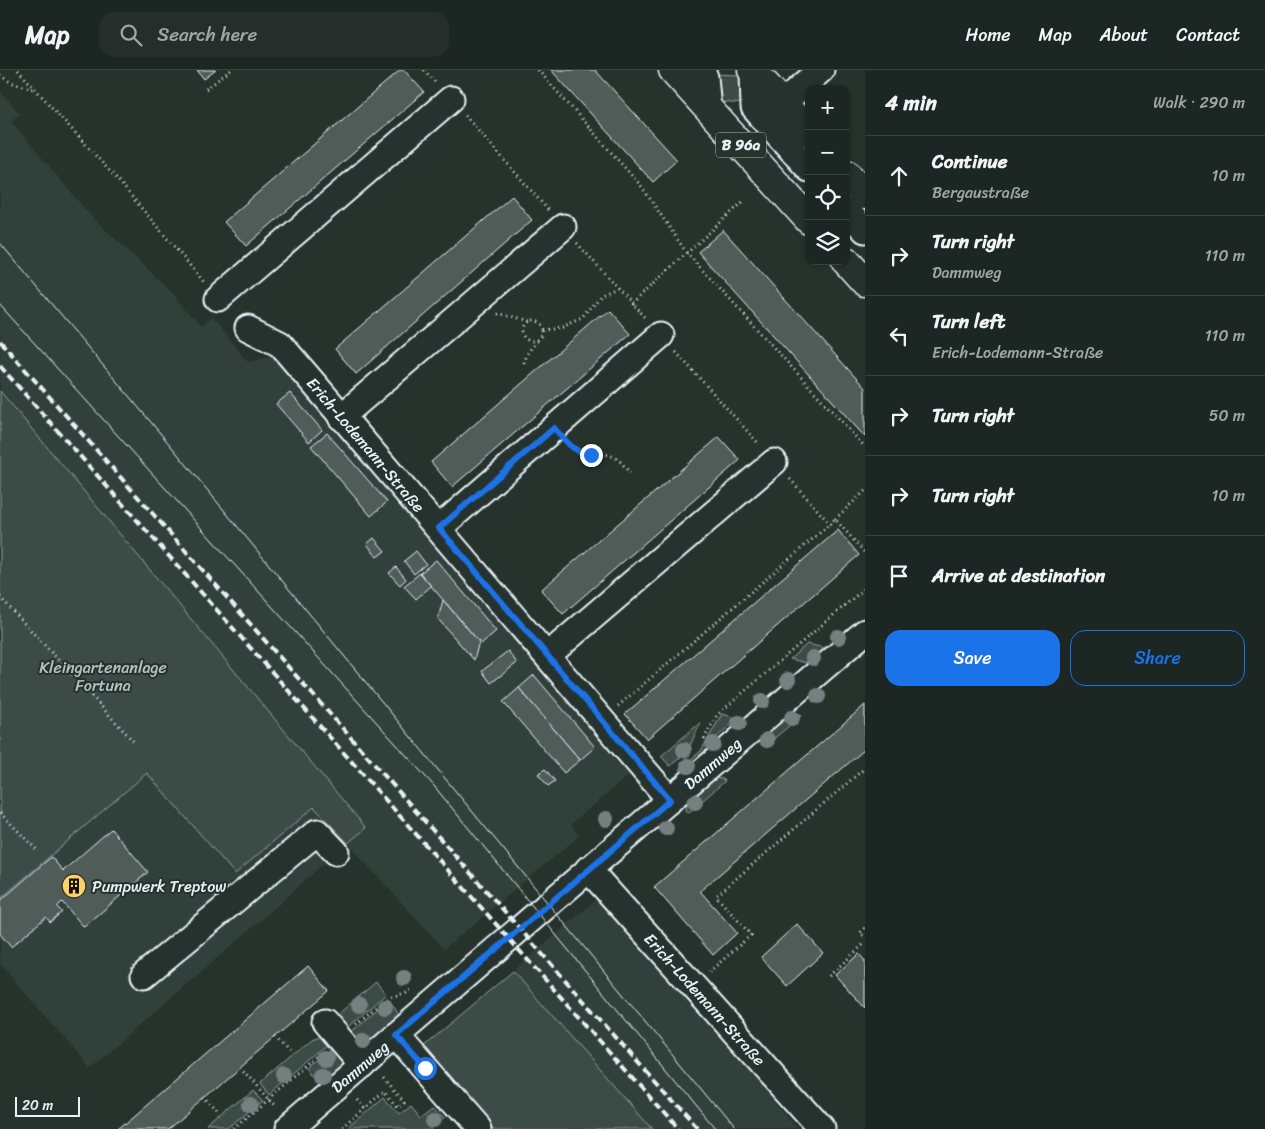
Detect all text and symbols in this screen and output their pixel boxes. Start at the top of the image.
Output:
search box [99,12,449,57]
text: Map [25,14,69,56]
text: Search here [157,18,257,51]
text: Home [966,19,1011,51]
text: Map [1039,19,1072,51]
text: About [1100,19,1148,51]
text: Contact [1176,19,1240,51]
icon: search [117,21,145,49]
text: 4 min [885,84,937,122]
map controls [805,85,850,265]
button: + [805,85,850,130]
text: Walk · 290 m [1153,88,1245,117]
button: − [805,130,850,175]
road number: B 96a [716,132,766,158]
text: Continue [932,145,1008,178]
text: 10 m [1212,161,1245,190]
icon: ahead [885,162,913,190]
button: locate [805,175,850,220]
text: Bergaustraße [932,178,1029,207]
button: layers [805,220,850,265]
text: Turn right [932,225,1014,258]
text: 110 m [1205,241,1245,270]
icon: right [885,242,913,270]
text: Dammweg [932,258,1002,287]
text: Turn left [932,305,1005,338]
text: 110 m [1205,321,1245,350]
icon: left [885,322,913,350]
text: Erich-Lodemann-Straße [932,338,1103,367]
street label: Erich-Lodemann-Straße [299,370,432,519]
text: Turn right [932,399,1014,432]
text: 50 m [1209,401,1245,430]
icon: right [885,402,913,430]
route end [580,444,603,467]
text: Turn right [932,479,1014,512]
text: 10 m [1212,481,1245,510]
icon: right [885,482,913,510]
text: Arrive at destination [932,559,1105,592]
icon: arrive [885,562,913,590]
button: Save [885,630,1060,686]
button: Share [1070,630,1245,686]
park label: Kleingartenanlage Fortuna [39,653,167,700]
street label: Dammweg [677,730,749,797]
place label: Pumpwerk Treptow [92,872,226,901]
building icon: Pumpwerk Treptow [61,873,87,899]
street label: Erich-Lodemann-Straße [637,926,773,1073]
street label: Dammweg [324,1033,396,1100]
route start [414,1057,437,1080]
text: 20 m [22,1093,53,1118]
scale bar [15,1094,80,1117]

